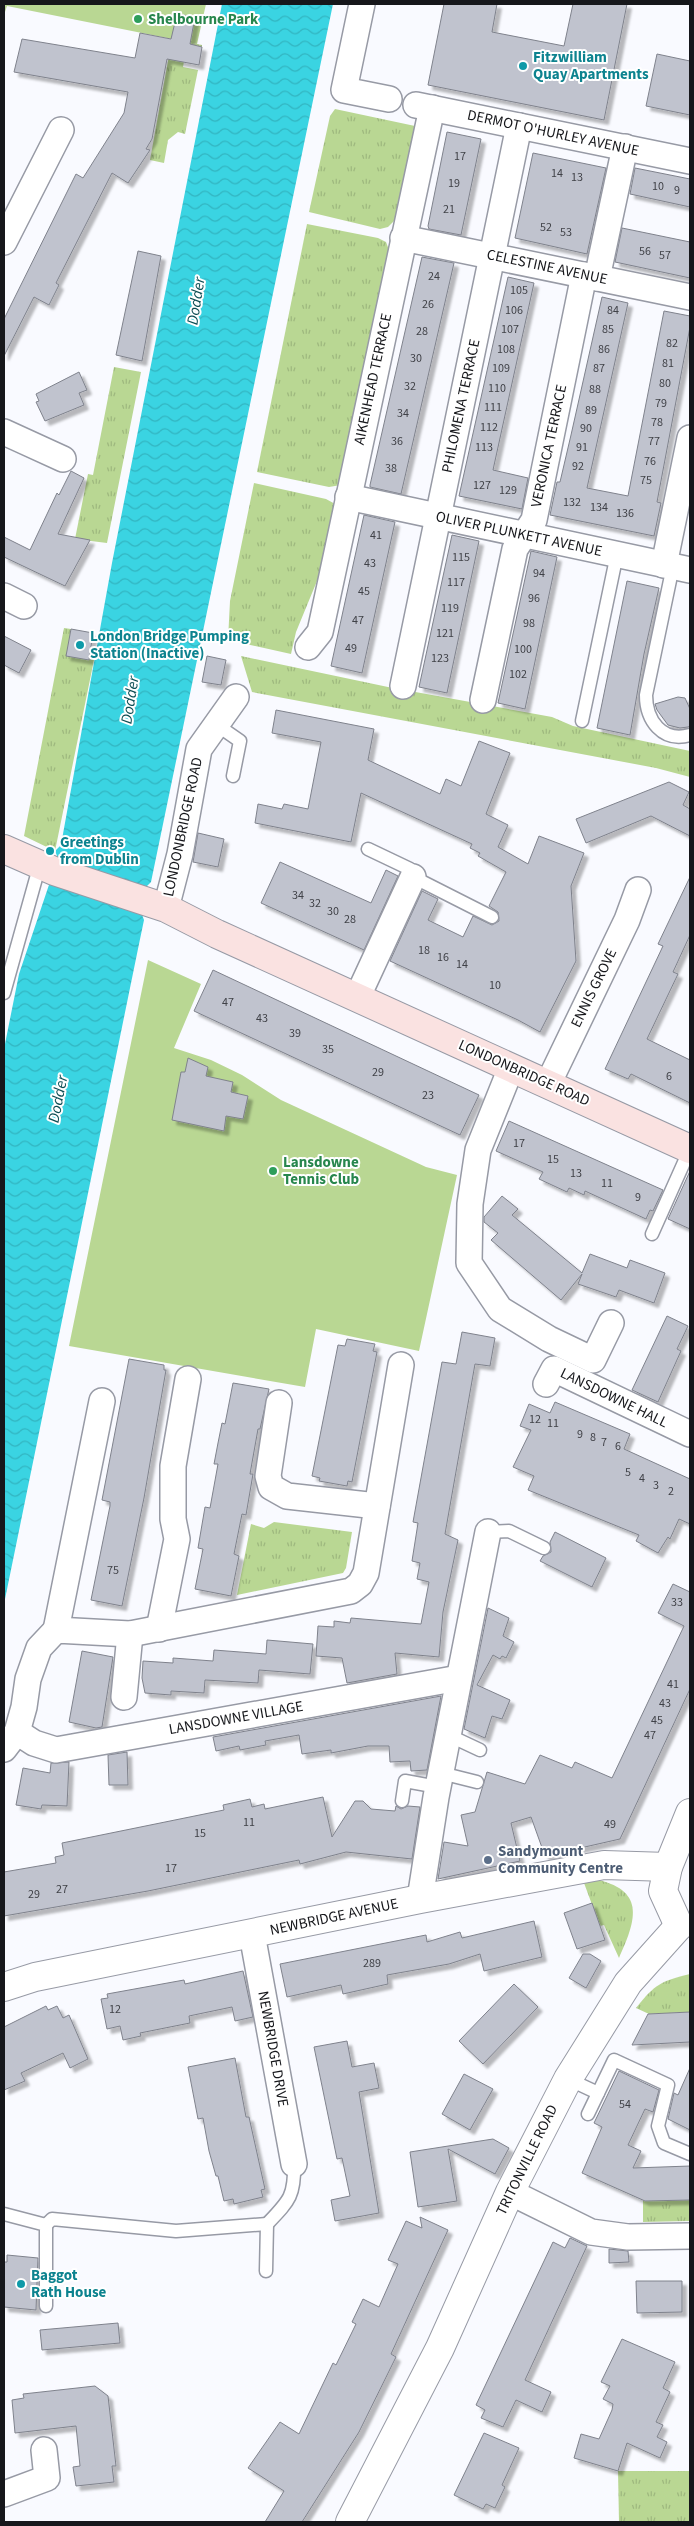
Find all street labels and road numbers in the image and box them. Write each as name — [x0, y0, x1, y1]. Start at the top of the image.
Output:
street label: DERMOT O'HURLEY AVENUE — [465, 105, 641, 161]
street label: CELESTINE AVENUE — [485, 244, 609, 290]
street label: AIKENHEAD TERRACE — [349, 311, 397, 447]
street label: PHILOMENA TERRACE — [437, 337, 485, 475]
street label: VERONICA TERRACE — [526, 383, 572, 509]
street label: OLIVER PLUNKETT AVENUE — [434, 506, 604, 562]
street label: LONDONBRIDGE ROAD — [158, 755, 208, 899]
street label: ENNIS GROVE — [566, 945, 622, 1031]
street label: LONDONBRIDGE ROAD — [455, 1035, 593, 1111]
street label: LANSDOWNE HALL — [557, 1363, 671, 1433]
street label: LANSDOWNE VILLAGE — [167, 1696, 305, 1740]
street label: NEWBRIDGE AVENUE — [268, 1893, 400, 1941]
street label: NEWBRIDGE DRIVE — [252, 1989, 294, 2109]
street label: TRITONVILLE ROAD — [491, 2101, 563, 2219]

